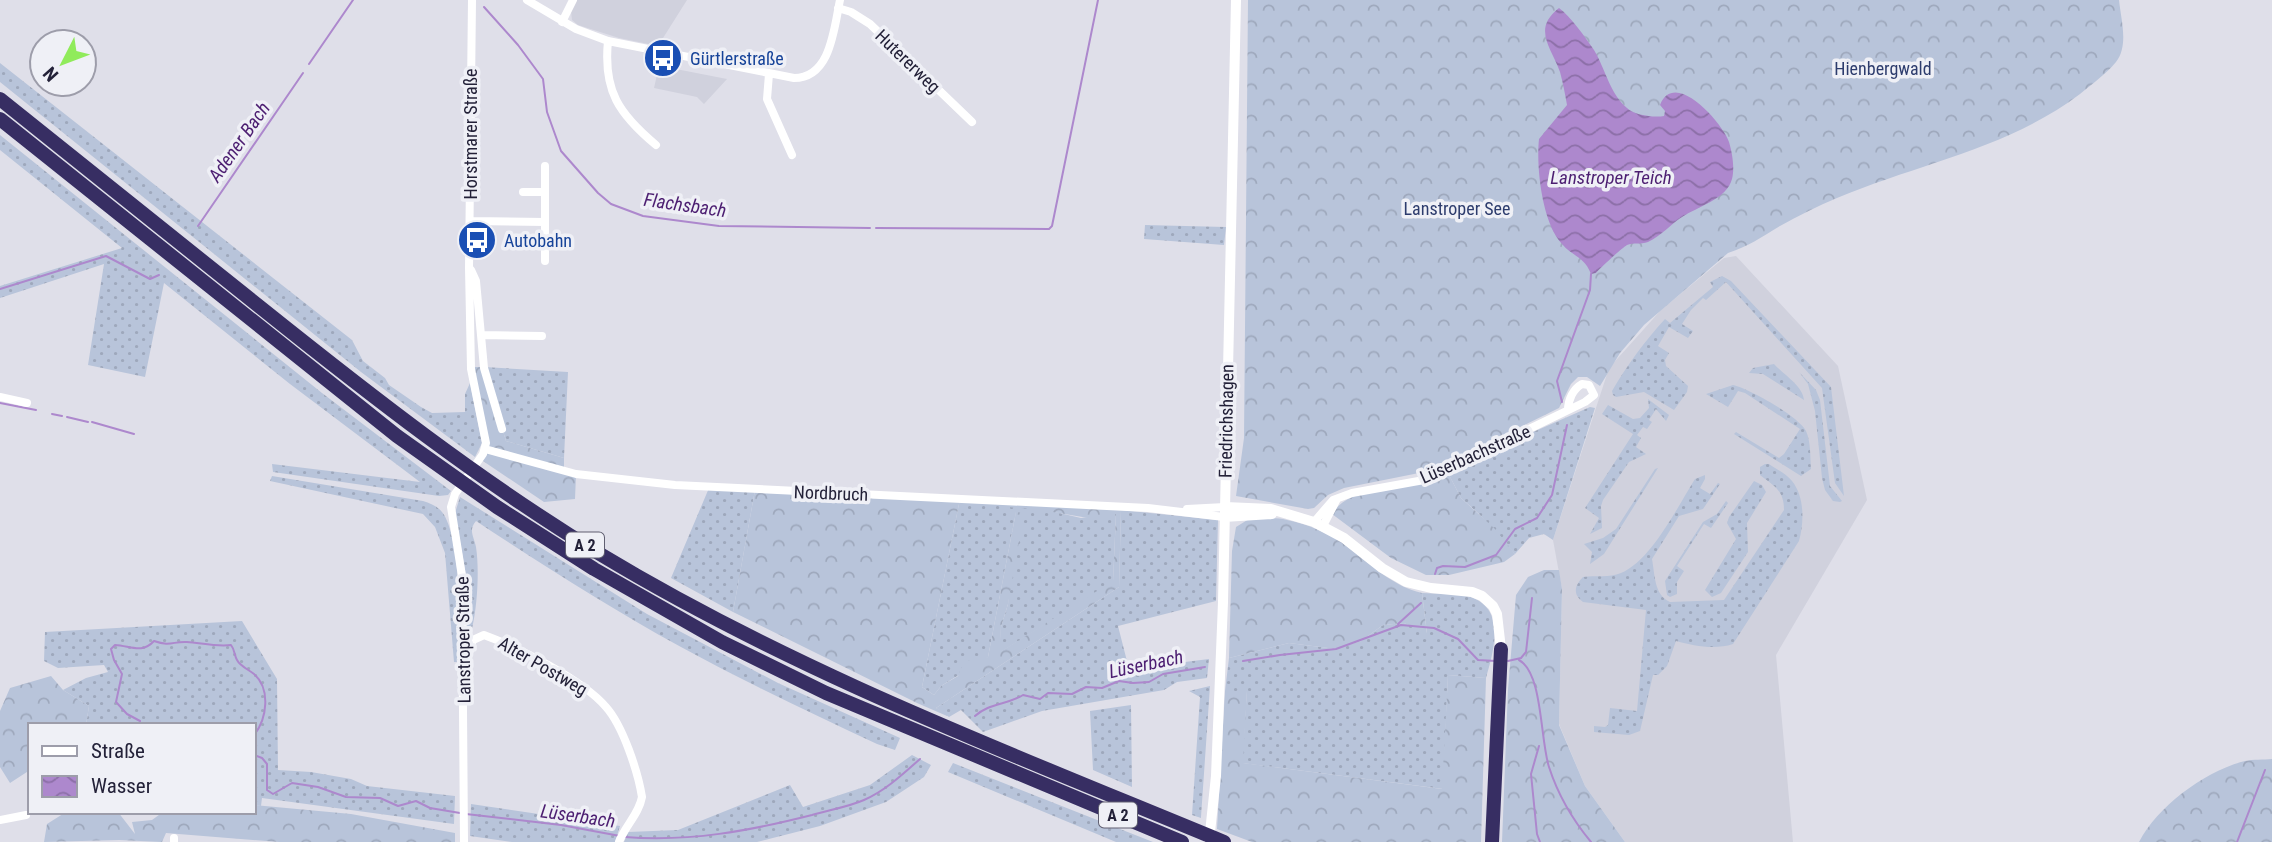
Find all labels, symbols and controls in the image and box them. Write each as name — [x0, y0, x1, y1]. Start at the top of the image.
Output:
street label: Hutererweg — [871, 25, 945, 97]
north arrow — [28, 28, 98, 98]
bus stop icon: Gürtlerstraße — [642, 37, 684, 79]
place label: Gürtlerstraße — [690, 48, 784, 69]
park label: Hienbergwald — [1834, 58, 1932, 79]
text: N — [38, 62, 63, 86]
street label: Horstmarer Straße — [460, 68, 481, 200]
water label: Adener Bach — [203, 98, 275, 187]
water label: Lanstroper Teich — [1550, 166, 1672, 189]
water label: Flachsbach — [642, 188, 728, 222]
park label: Lanstroper See — [1404, 198, 1510, 219]
bus stop icon: Autobahn — [456, 219, 498, 261]
place label: Autobahn — [504, 230, 572, 251]
street label: Friedrichshagen — [1215, 364, 1237, 478]
street label: Lüserbachstraße — [1417, 420, 1533, 488]
street label: Nordbruch — [793, 481, 869, 505]
road number: A 2 — [566, 532, 604, 558]
street label: Lanstroper Straße — [451, 576, 475, 704]
street label: Alter Postweg — [495, 632, 591, 700]
water label: Lüserbach — [1107, 645, 1185, 683]
legend — [28, 723, 256, 814]
text: Straße — [91, 739, 145, 763]
text: Wasser — [91, 774, 152, 798]
water label: Lüserbach — [539, 799, 617, 833]
road number: A 2 — [1099, 802, 1137, 828]

